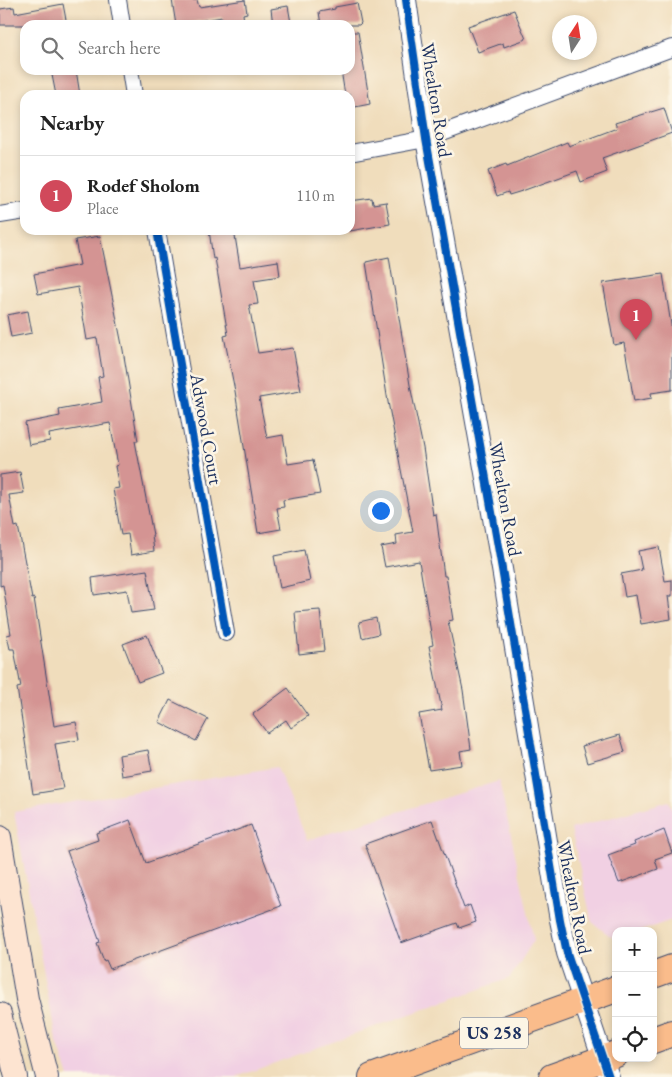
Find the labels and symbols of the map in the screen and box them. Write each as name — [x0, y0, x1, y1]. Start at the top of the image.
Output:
north arrow — [552, 15, 597, 60]
street label: Whealton Road — [415, 41, 458, 160]
pin: 1 — [620, 299, 652, 340]
street label: Adwood Court — [184, 370, 229, 487]
street label: Whealton Road — [483, 440, 528, 559]
your location — [368, 498, 394, 524]
street label: Whealton Road — [551, 838, 598, 957]
road number: US 258 — [460, 1018, 528, 1048]

